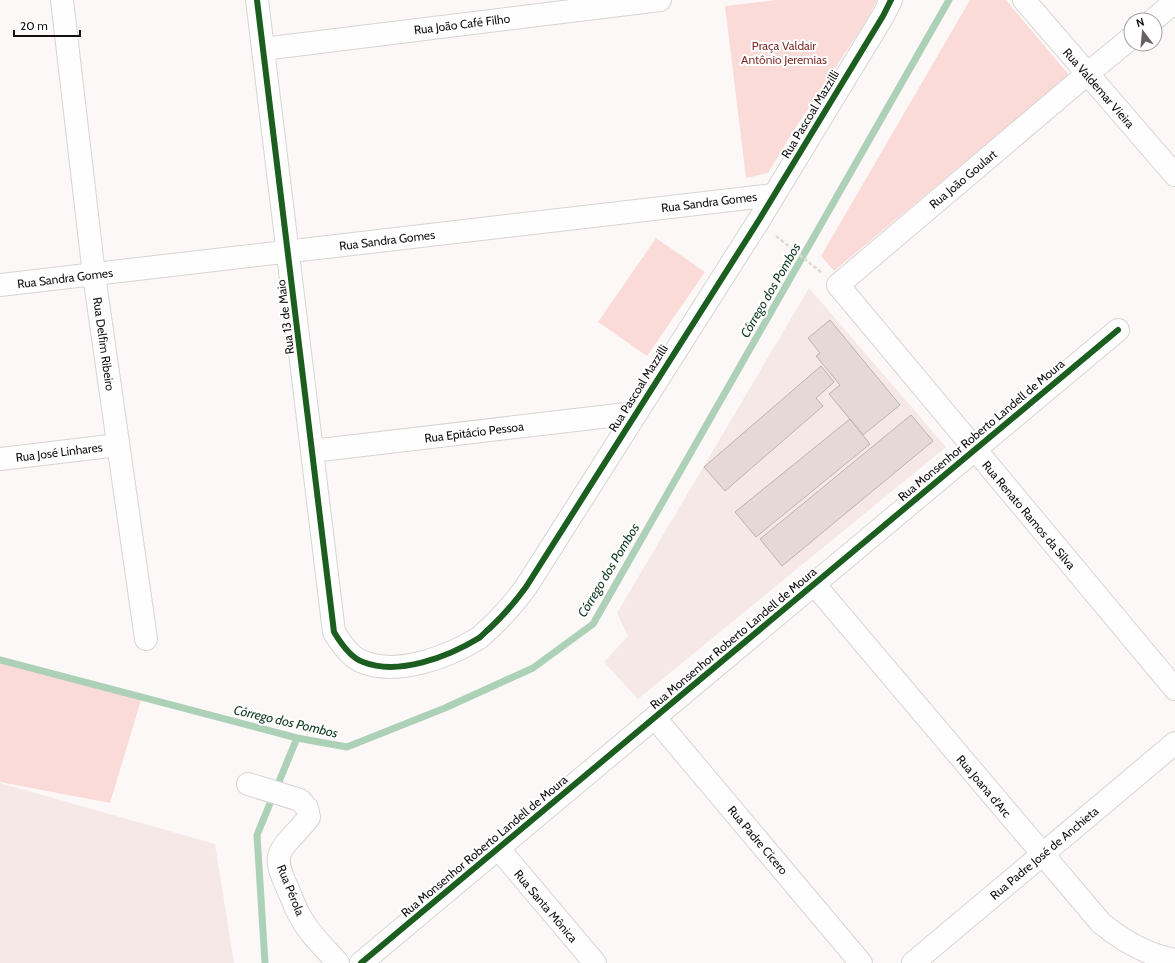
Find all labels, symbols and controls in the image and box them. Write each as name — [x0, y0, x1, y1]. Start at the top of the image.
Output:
street label: Rua João Café Filho — [413, 11, 511, 37]
scale bar — [14, 12, 80, 38]
north arrow — [1123, 12, 1163, 52]
text: N — [1135, 15, 1146, 30]
text: 20 m — [20, 18, 48, 33]
park label: Praça Valdair Antônio Jeremias — [741, 38, 827, 67]
street label: Rua Valdemar Vieira — [1060, 45, 1138, 131]
street label: Rua Pascoal Mazzilli — [778, 67, 842, 161]
street label: Rua João Goulart — [926, 146, 1000, 212]
street label: Rua Sandra Gomes — [660, 189, 758, 215]
street label: Rua Sandra Gomes — [338, 227, 436, 253]
water label: Córrego dos Pombos — [736, 240, 804, 340]
street label: Rua Sandra Gomes — [16, 265, 114, 291]
street label: Rua 13 de Maio — [273, 278, 297, 355]
street label: Rua Delfim Ribeiro — [90, 296, 118, 392]
street label: Rua Pascoal Mazzilli — [605, 342, 671, 434]
street label: Rua Monsenhor Roberto Landell de Moura — [895, 356, 1067, 504]
street label: Rua Epitácio Pessoa — [424, 418, 525, 446]
street label: Rua José Linhares — [15, 439, 103, 465]
street label: Rua Renato Ramos da Silva — [979, 458, 1079, 573]
water label: Córrego dos Pombos — [574, 520, 642, 620]
street label: Rua Monsenhor Roberto Landell de Moura — [647, 564, 819, 712]
water label: Córrego dos Pombos — [232, 701, 340, 741]
street label: Rua Joana d'Arc — [954, 752, 1015, 821]
street label: Rua Monsenhor Roberto Landell de Moura — [398, 772, 570, 920]
street label: Rua Padre Cícero — [725, 802, 791, 878]
street label: Rua Padre José de Anchieta — [987, 803, 1101, 903]
street label: Rua Pérola — [274, 862, 308, 918]
street label: Rua Santa Mônica — [511, 867, 581, 946]

